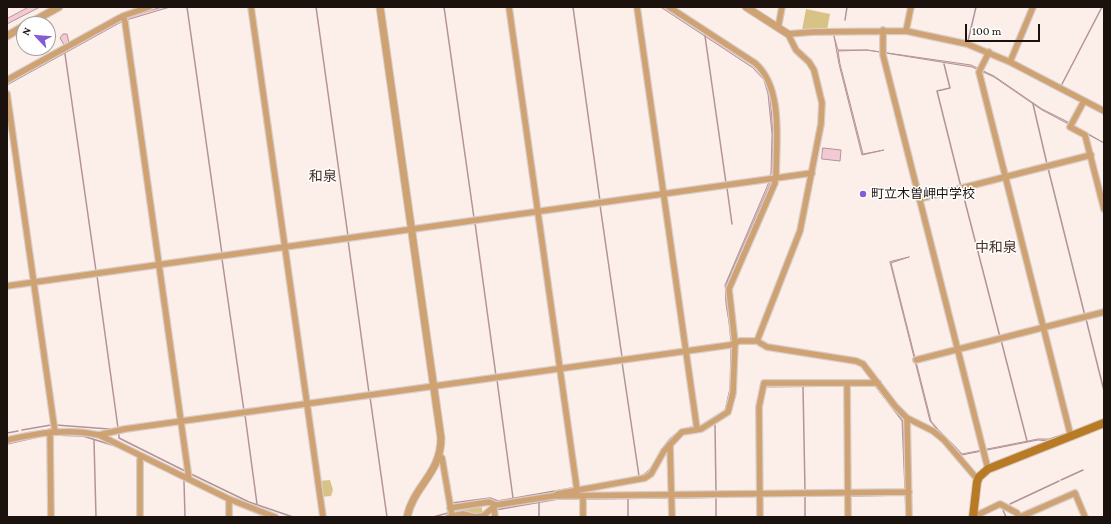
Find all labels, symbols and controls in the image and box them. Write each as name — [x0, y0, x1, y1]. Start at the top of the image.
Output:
north arrow — [16, 16, 56, 56]
scale bar — [967, 16, 1042, 42]
text: 100 m — [972, 24, 1001, 38]
text: N — [19, 25, 33, 37]
district label: 和泉 — [309, 169, 337, 185]
place label: 町立木曽岬中学校 — [871, 186, 975, 202]
marker: 町立木曽岬中学校 — [858, 189, 868, 199]
district label: 中和泉 — [975, 240, 1017, 256]

